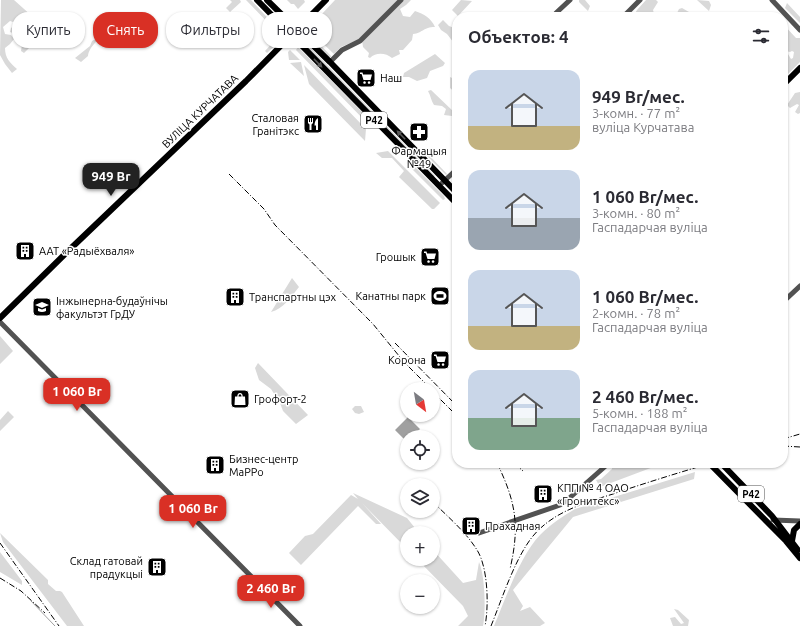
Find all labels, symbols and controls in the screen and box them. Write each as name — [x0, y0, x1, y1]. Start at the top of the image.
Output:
chip: Купить — [12, 12, 85, 48]
chip: Снять — [93, 12, 158, 48]
chip: Фильтры — [166, 12, 254, 48]
chip: Новое — [262, 12, 332, 48]
icon: filters — [750, 25, 772, 47]
text: Объектов: 4 — [468, 27, 568, 46]
one-way arrow — [314, 58, 323, 68]
supermarket icon: Наш — [355, 67, 377, 89]
street label: ВУЛІЦА КУРЧАТАВА — [160, 71, 241, 150]
place label: Наш — [380, 72, 402, 84]
icon: home — [500, 86, 548, 134]
text: 949 Br/мес. — [592, 87, 685, 106]
text: 3-комн. · 77 m² — [592, 106, 680, 120]
place label: Сталовая Гранітэкс — [251, 112, 299, 137]
road number: Р42 — [361, 112, 387, 128]
restaurant icon: Сталовая Гранітэкс — [302, 113, 324, 135]
text: вуліца Курчатава — [592, 120, 694, 134]
pharmacy icon: Фармацыя №49 — [408, 121, 430, 143]
one-way arrow — [396, 130, 406, 140]
place label: Фармацыя №49 — [391, 145, 447, 170]
pin: 949 Br — [78, 163, 144, 197]
text: 949 Br — [91, 169, 131, 183]
icon: home — [500, 186, 548, 234]
text: 1 060 Br/мес. — [592, 187, 698, 206]
text: 3-комн. · 80 m² — [592, 206, 680, 220]
text: Гаспадарчая вуліца — [592, 220, 708, 234]
building icon: ААТ «Радыёхваля» — [14, 240, 36, 262]
place label: ААТ «Радыёхваля» — [39, 245, 134, 257]
supermarket icon: Грошык — [419, 246, 441, 268]
place label: Грошык — [376, 251, 416, 263]
sports icon: Канатны парк — [429, 285, 451, 307]
building icon: Транспартны цэх — [224, 286, 246, 308]
icon: home — [500, 286, 548, 334]
text: 1 060 Br/мес. — [592, 287, 698, 306]
place label: Канатны парк — [356, 290, 426, 302]
place label: Транспартны цэх — [249, 291, 336, 303]
place label: Інжынерна-будаўнічы факультэт ГрДУ — [56, 295, 168, 320]
school or university icon: Інжынерна-будаўнічы факультэт ГрДУ — [31, 296, 53, 318]
text: 2-комн. · 78 m² — [592, 306, 680, 320]
text: Гаспадарчая вуліца — [592, 320, 708, 334]
supermarket icon: Корона — [429, 349, 451, 371]
place label: Корона — [388, 354, 426, 366]
pin: 1 060 Br — [36, 378, 118, 412]
north arrow — [400, 382, 440, 422]
map controls — [400, 382, 440, 614]
text: 1 060 Br — [52, 384, 102, 398]
icon: home — [500, 386, 548, 434]
text: 2 460 Br/мес. — [592, 387, 698, 406]
shop icon: Грофорт-2 — [229, 388, 251, 410]
place label: Грофорт-2 — [254, 393, 307, 405]
text: 5-комн. · 188 m² — [592, 406, 687, 420]
text: Гаспадарчая вуліца — [592, 420, 708, 434]
button: locate — [400, 430, 440, 470]
place label: Бизнес-центр МаРРо — [229, 453, 298, 478]
building icon: Бизнес-центр МаРРо — [204, 454, 226, 476]
button: layers — [400, 478, 440, 518]
place label: КПП № 4 ОАО «Гронитекс» — [557, 482, 629, 507]
building icon: КПП № 4 ОАО «Гронитекс» — [532, 483, 554, 505]
road number: Р42 — [738, 486, 764, 502]
pin: 1 060 Br — [152, 495, 234, 529]
text: 1 060 Br — [168, 501, 218, 515]
building icon: Прахадная — [460, 515, 482, 537]
place label: Прахадная — [485, 520, 540, 532]
button: + — [400, 526, 440, 566]
place label: Склад гатовай прадукцыі — [70, 555, 143, 580]
building icon: Склад гатовай прадукцыі — [146, 556, 168, 578]
button: − — [400, 574, 440, 614]
pin: 2 460 Br — [230, 575, 312, 609]
text: 2 460 Br — [246, 581, 296, 595]

